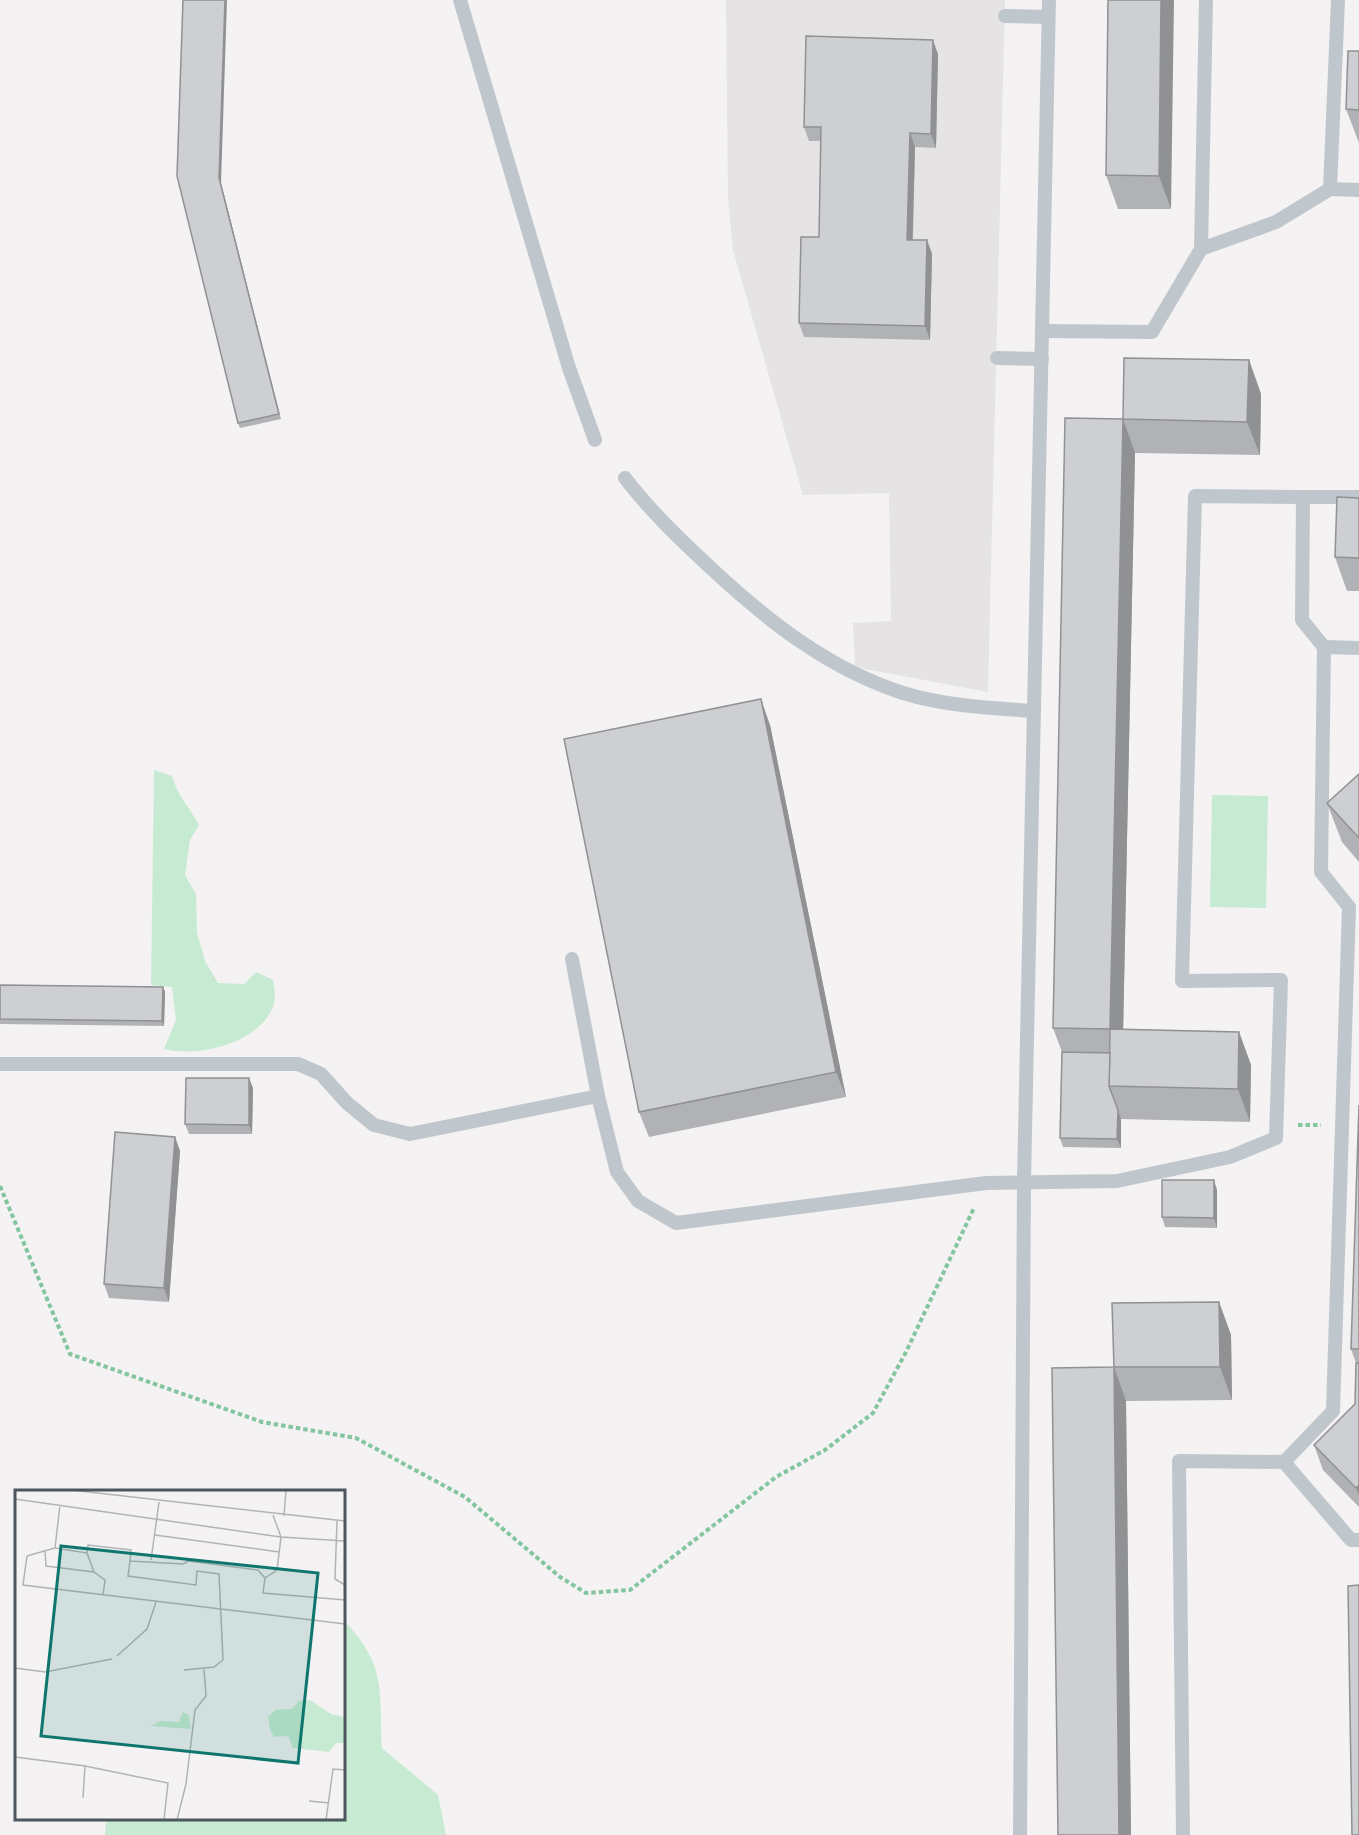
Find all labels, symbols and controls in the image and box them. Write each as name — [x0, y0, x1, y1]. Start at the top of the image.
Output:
inset map — [15, 1490, 345, 1820]

